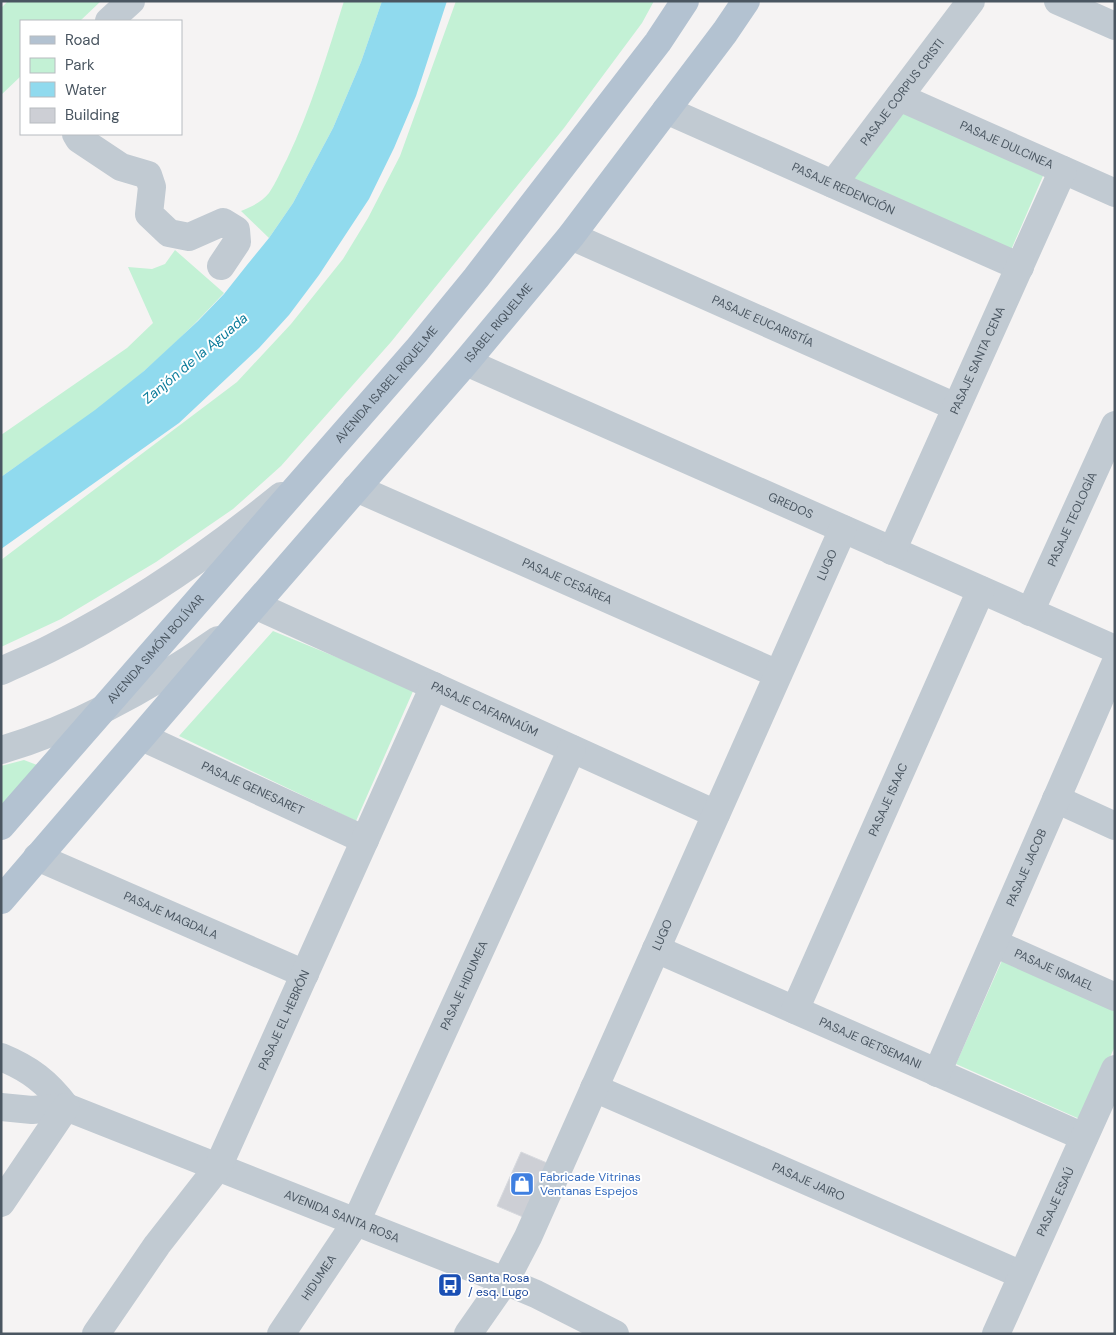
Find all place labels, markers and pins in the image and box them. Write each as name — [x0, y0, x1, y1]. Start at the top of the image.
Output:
place label: Fabricade Vitrinas Ventanas Espejos — [540, 1169, 641, 1199]
shop icon: Fabricade Vitrinas Ventanas Espejos — [509, 1171, 535, 1197]
place label: Santa Rosa / esq. Lugo — [468, 1270, 529, 1300]
bus stop icon: Santa Rosa / esq. Lugo — [437, 1272, 463, 1298]

